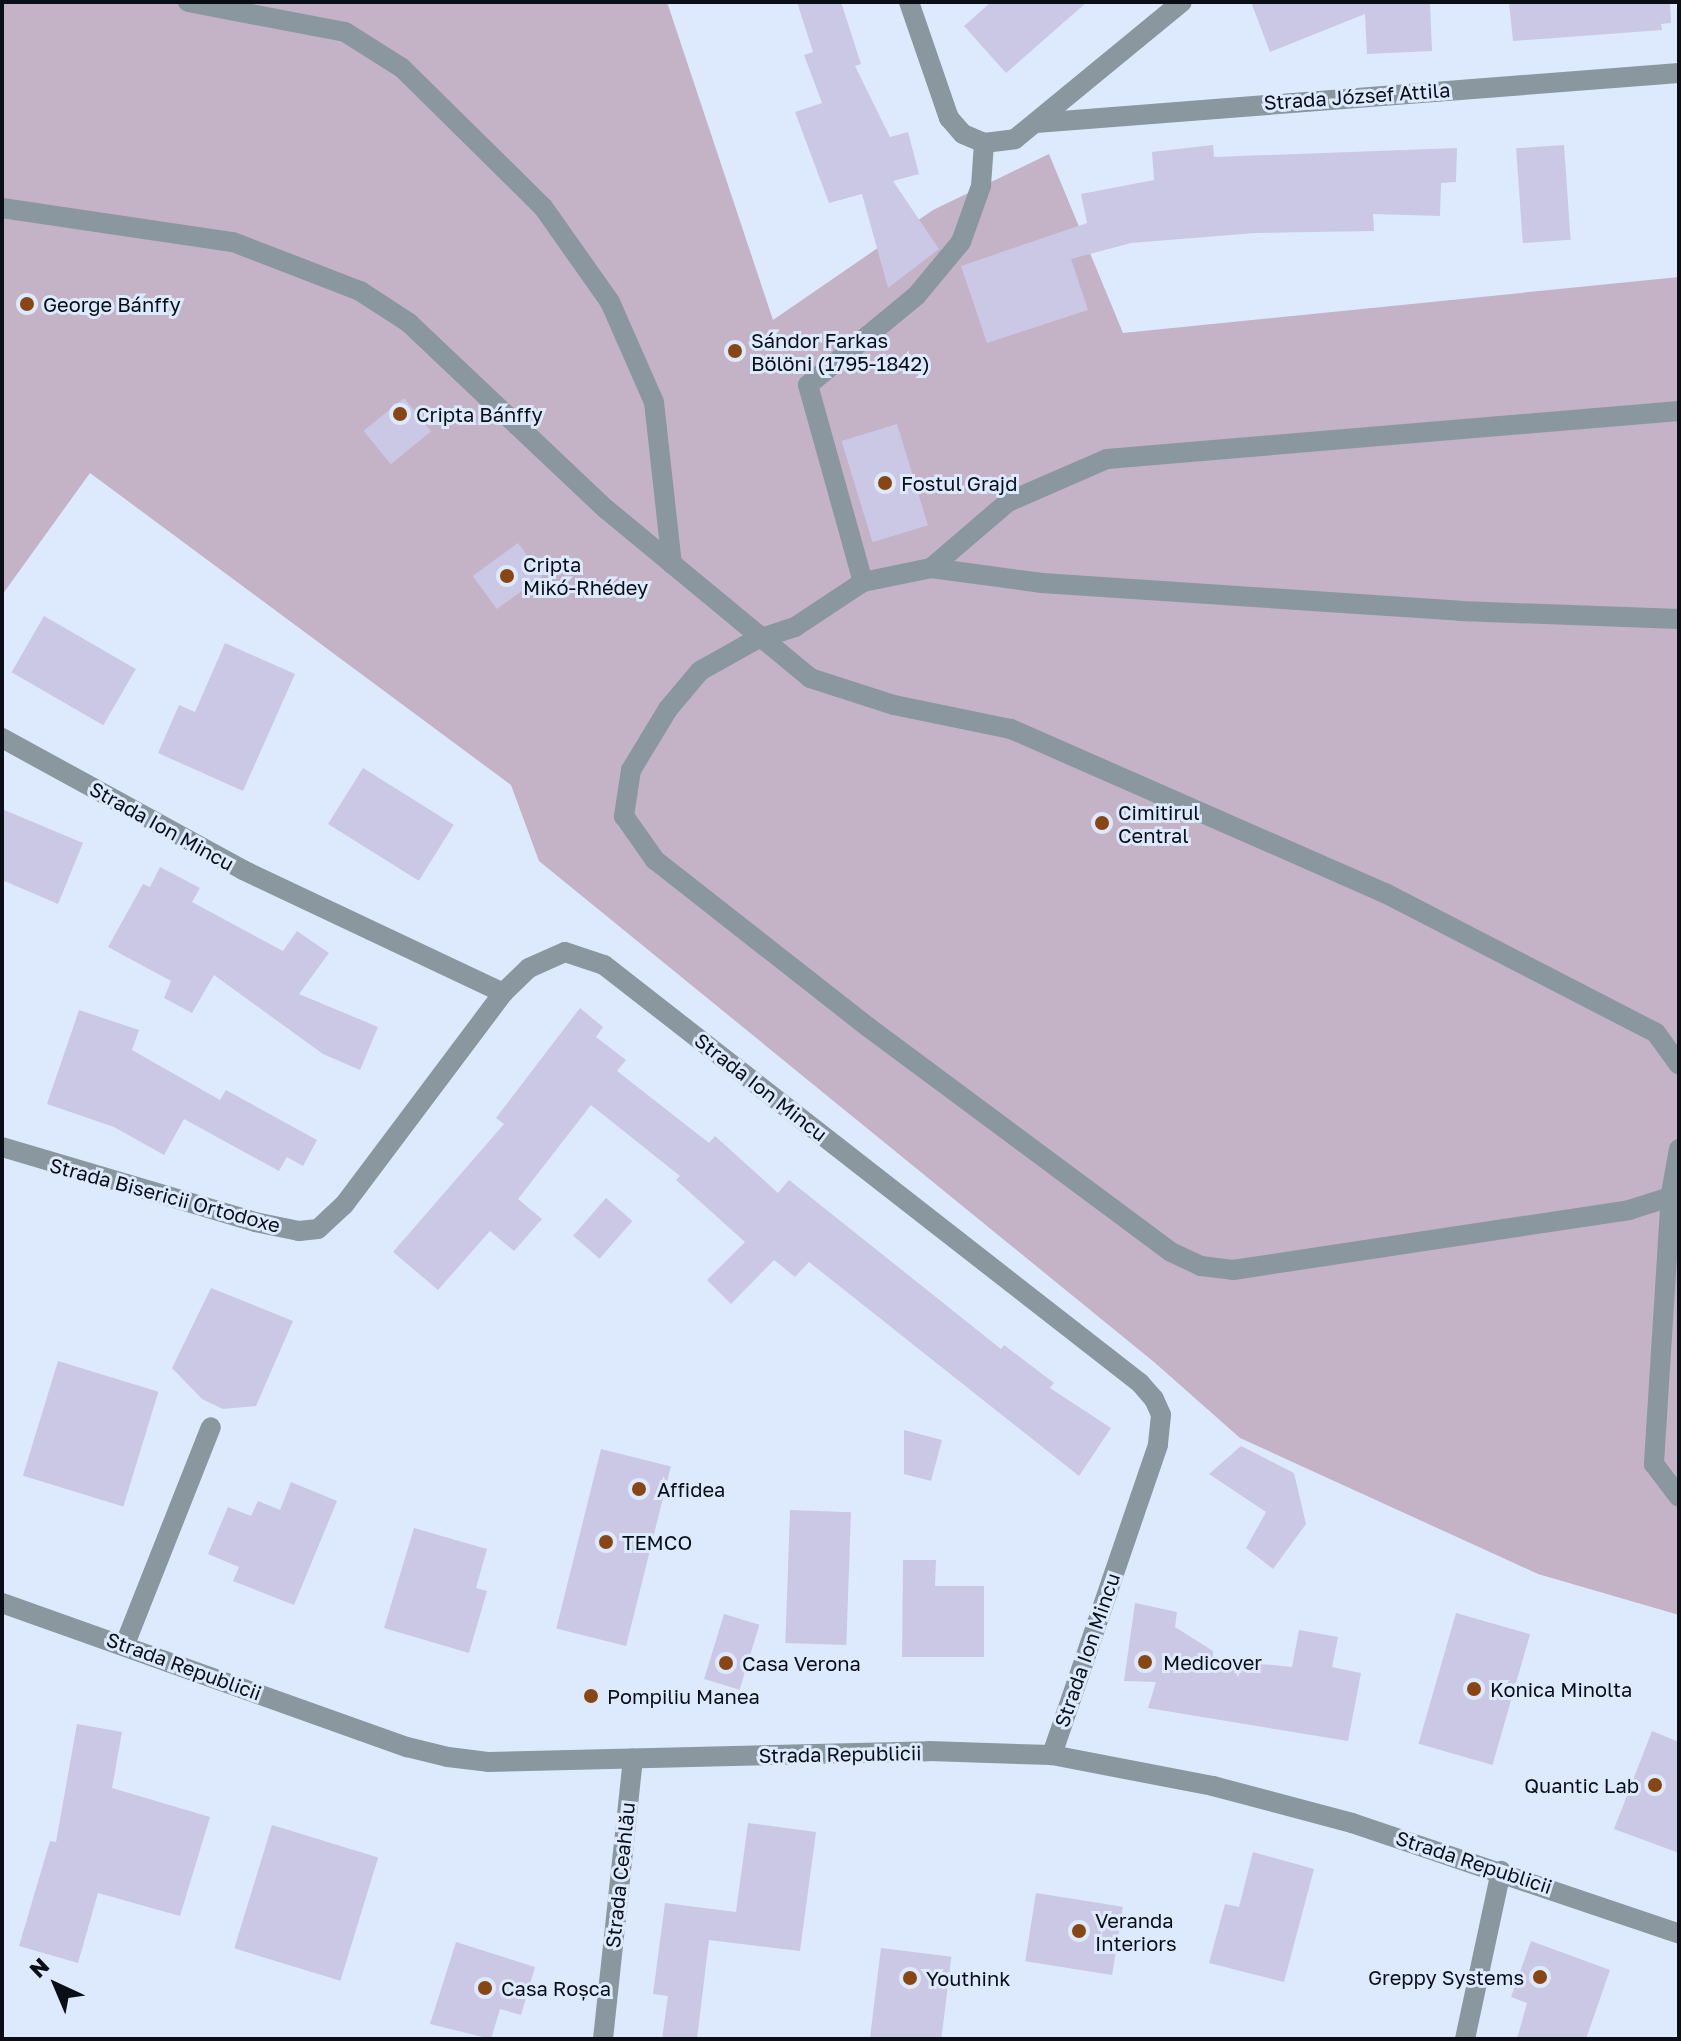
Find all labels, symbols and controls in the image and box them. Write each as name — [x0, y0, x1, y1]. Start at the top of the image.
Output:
street label: Strada József Attila — [1263, 78, 1451, 114]
place label: George Bánffy — [43, 292, 181, 316]
marker: George Bánffy — [18, 295, 36, 313]
place label: Sándor Farkas Bölöni (1795-1842) — [751, 328, 930, 375]
marker: Sándor Farkas Bölöni (1795-1842) — [726, 342, 744, 360]
place label: Cripta Bánffy — [416, 402, 543, 426]
marker: Cripta Bánffy — [391, 405, 409, 423]
place label: Fostul Grajd — [901, 471, 1017, 495]
marker: Fostul Grajd — [876, 474, 894, 492]
place label: Cripta Mikó-Rhédey — [523, 552, 648, 599]
marker: Cripta Mikó-Rhédey — [498, 567, 516, 585]
street label: Strada Ion Mincu — [86, 776, 238, 876]
place label: Cimitirul Central — [1118, 800, 1200, 847]
marker: Cimitirul Central — [1093, 814, 1111, 832]
street label: Strada Ion Mincu — [690, 1028, 832, 1146]
street label: Strada Bisericii Ortodoxe — [47, 1153, 283, 1237]
place label: Affidea — [657, 1477, 725, 1501]
marker: Affidea — [628, 1478, 650, 1500]
place label: TEMCO — [622, 1530, 692, 1554]
marker: TEMCO — [597, 1533, 615, 1551]
street label: Strada Ion Mincu — [1049, 1570, 1125, 1730]
street label: Strada Republicii — [103, 1627, 265, 1705]
place label: Medicover — [1163, 1650, 1262, 1674]
place label: Casa Verona — [742, 1651, 861, 1675]
marker: Medicover — [1134, 1651, 1156, 1673]
marker: Casa Verona — [717, 1654, 735, 1672]
place label: Konica Minolta — [1490, 1677, 1632, 1701]
marker: Konica Minolta — [1465, 1680, 1483, 1698]
place label: Pompiliu Manea — [607, 1684, 760, 1708]
marker: Pompiliu Manea — [582, 1687, 600, 1705]
street label: Strada Republicii — [758, 1741, 922, 1767]
place label: Quantic Lab — [1524, 1773, 1639, 1797]
marker: Quantic Lab — [1646, 1776, 1664, 1794]
street label: Strada Ceahlău — [600, 1801, 640, 1949]
street label: Strada Republicii — [1393, 1825, 1555, 1899]
place label: Veranda Interiors — [1095, 1908, 1177, 1955]
marker: Veranda Interiors — [1070, 1922, 1088, 1940]
north arrow — [16, 1945, 96, 2025]
text: N — [24, 1952, 54, 1983]
place label: Greppy Systems — [1368, 1965, 1524, 1989]
place label: Youthink — [926, 1966, 1011, 1990]
marker: Greppy Systems — [1531, 1968, 1549, 1986]
marker: Youthink — [901, 1969, 919, 1987]
place label: Casa Roșca — [501, 1976, 611, 2000]
marker: Casa Roșca — [476, 1979, 494, 1997]

